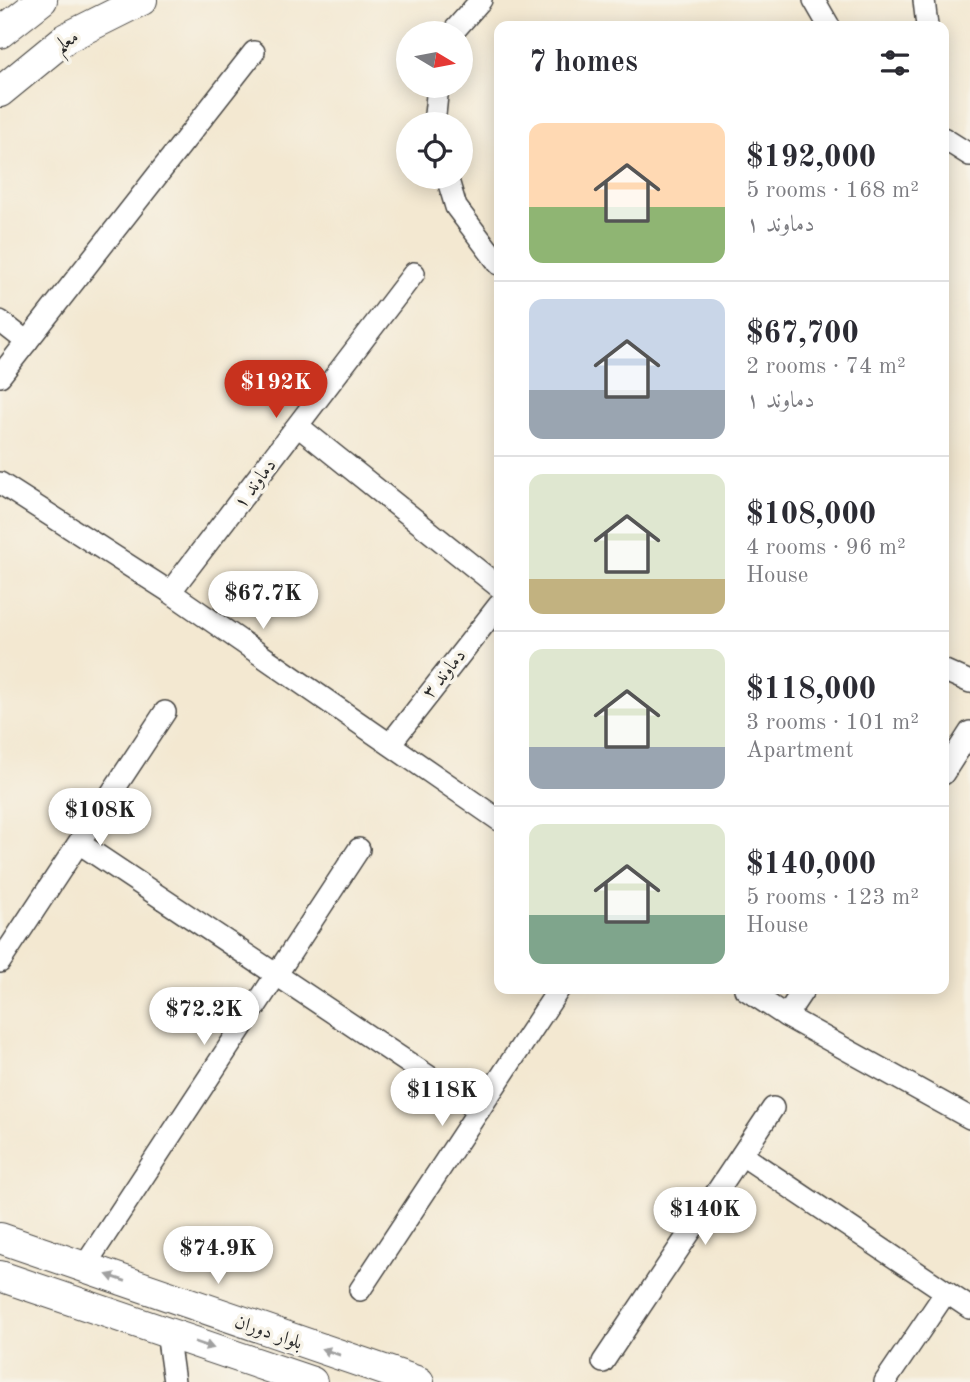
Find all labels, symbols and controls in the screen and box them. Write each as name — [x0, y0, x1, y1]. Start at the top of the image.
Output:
north arrow — [396, 21, 472, 98]
map controls — [396, 21, 473, 189]
street label: معلم — [52, 27, 87, 63]
icon: filters — [876, 44, 914, 82]
text: 7 homes — [529, 48, 638, 78]
button: locate — [396, 112, 473, 189]
text: $192,000 — [746, 143, 876, 173]
icon: home — [585, 151, 669, 235]
text: 5 rooms · 168 m² — [746, 179, 919, 202]
text: دماوند ۱ — [746, 213, 815, 236]
text: $67,700 — [746, 319, 859, 349]
icon: home — [585, 327, 669, 411]
text: 2 rooms · 74 m² — [746, 355, 906, 378]
pin: $192K — [227, 360, 325, 420]
text: $192K — [240, 371, 312, 394]
text: دماوند ۱ — [746, 389, 815, 412]
street label: دماوند ۱ — [231, 456, 281, 513]
text: $108,000 — [746, 500, 876, 530]
icon: home — [585, 502, 669, 586]
text: 4 rooms · 96 m² — [746, 536, 906, 559]
text: House — [746, 564, 808, 587]
pin: $67.7K — [206, 572, 320, 631]
text: $67.7K — [224, 582, 302, 605]
street label: دماوند ۳ — [420, 647, 470, 703]
text: $118,000 — [746, 675, 876, 705]
icon: home — [585, 677, 669, 761]
text: 3 rooms · 101 m² — [746, 711, 919, 734]
text: Apartment — [746, 739, 854, 762]
pin: $108K — [51, 788, 149, 848]
text: $108K — [64, 799, 136, 822]
text: $140,000 — [746, 850, 876, 880]
icon: home — [585, 852, 669, 936]
text: 5 rooms · 123 m² — [746, 886, 919, 909]
text: House — [746, 914, 808, 937]
pin: $72.2K — [147, 988, 261, 1047]
text: $72.2K — [165, 998, 243, 1021]
pin: $118K — [393, 1068, 491, 1128]
text: $118K — [406, 1079, 478, 1102]
pin: $140K — [656, 1188, 754, 1247]
text: $140K — [669, 1198, 741, 1221]
pin: $74.9K — [161, 1226, 275, 1286]
text: $74.9K — [179, 1237, 257, 1260]
one-way arrow — [106, 1272, 127, 1283]
street label: بلوار دوران — [232, 1313, 304, 1354]
one-way arrow — [194, 1340, 215, 1351]
one-way arrow — [321, 1346, 342, 1357]

